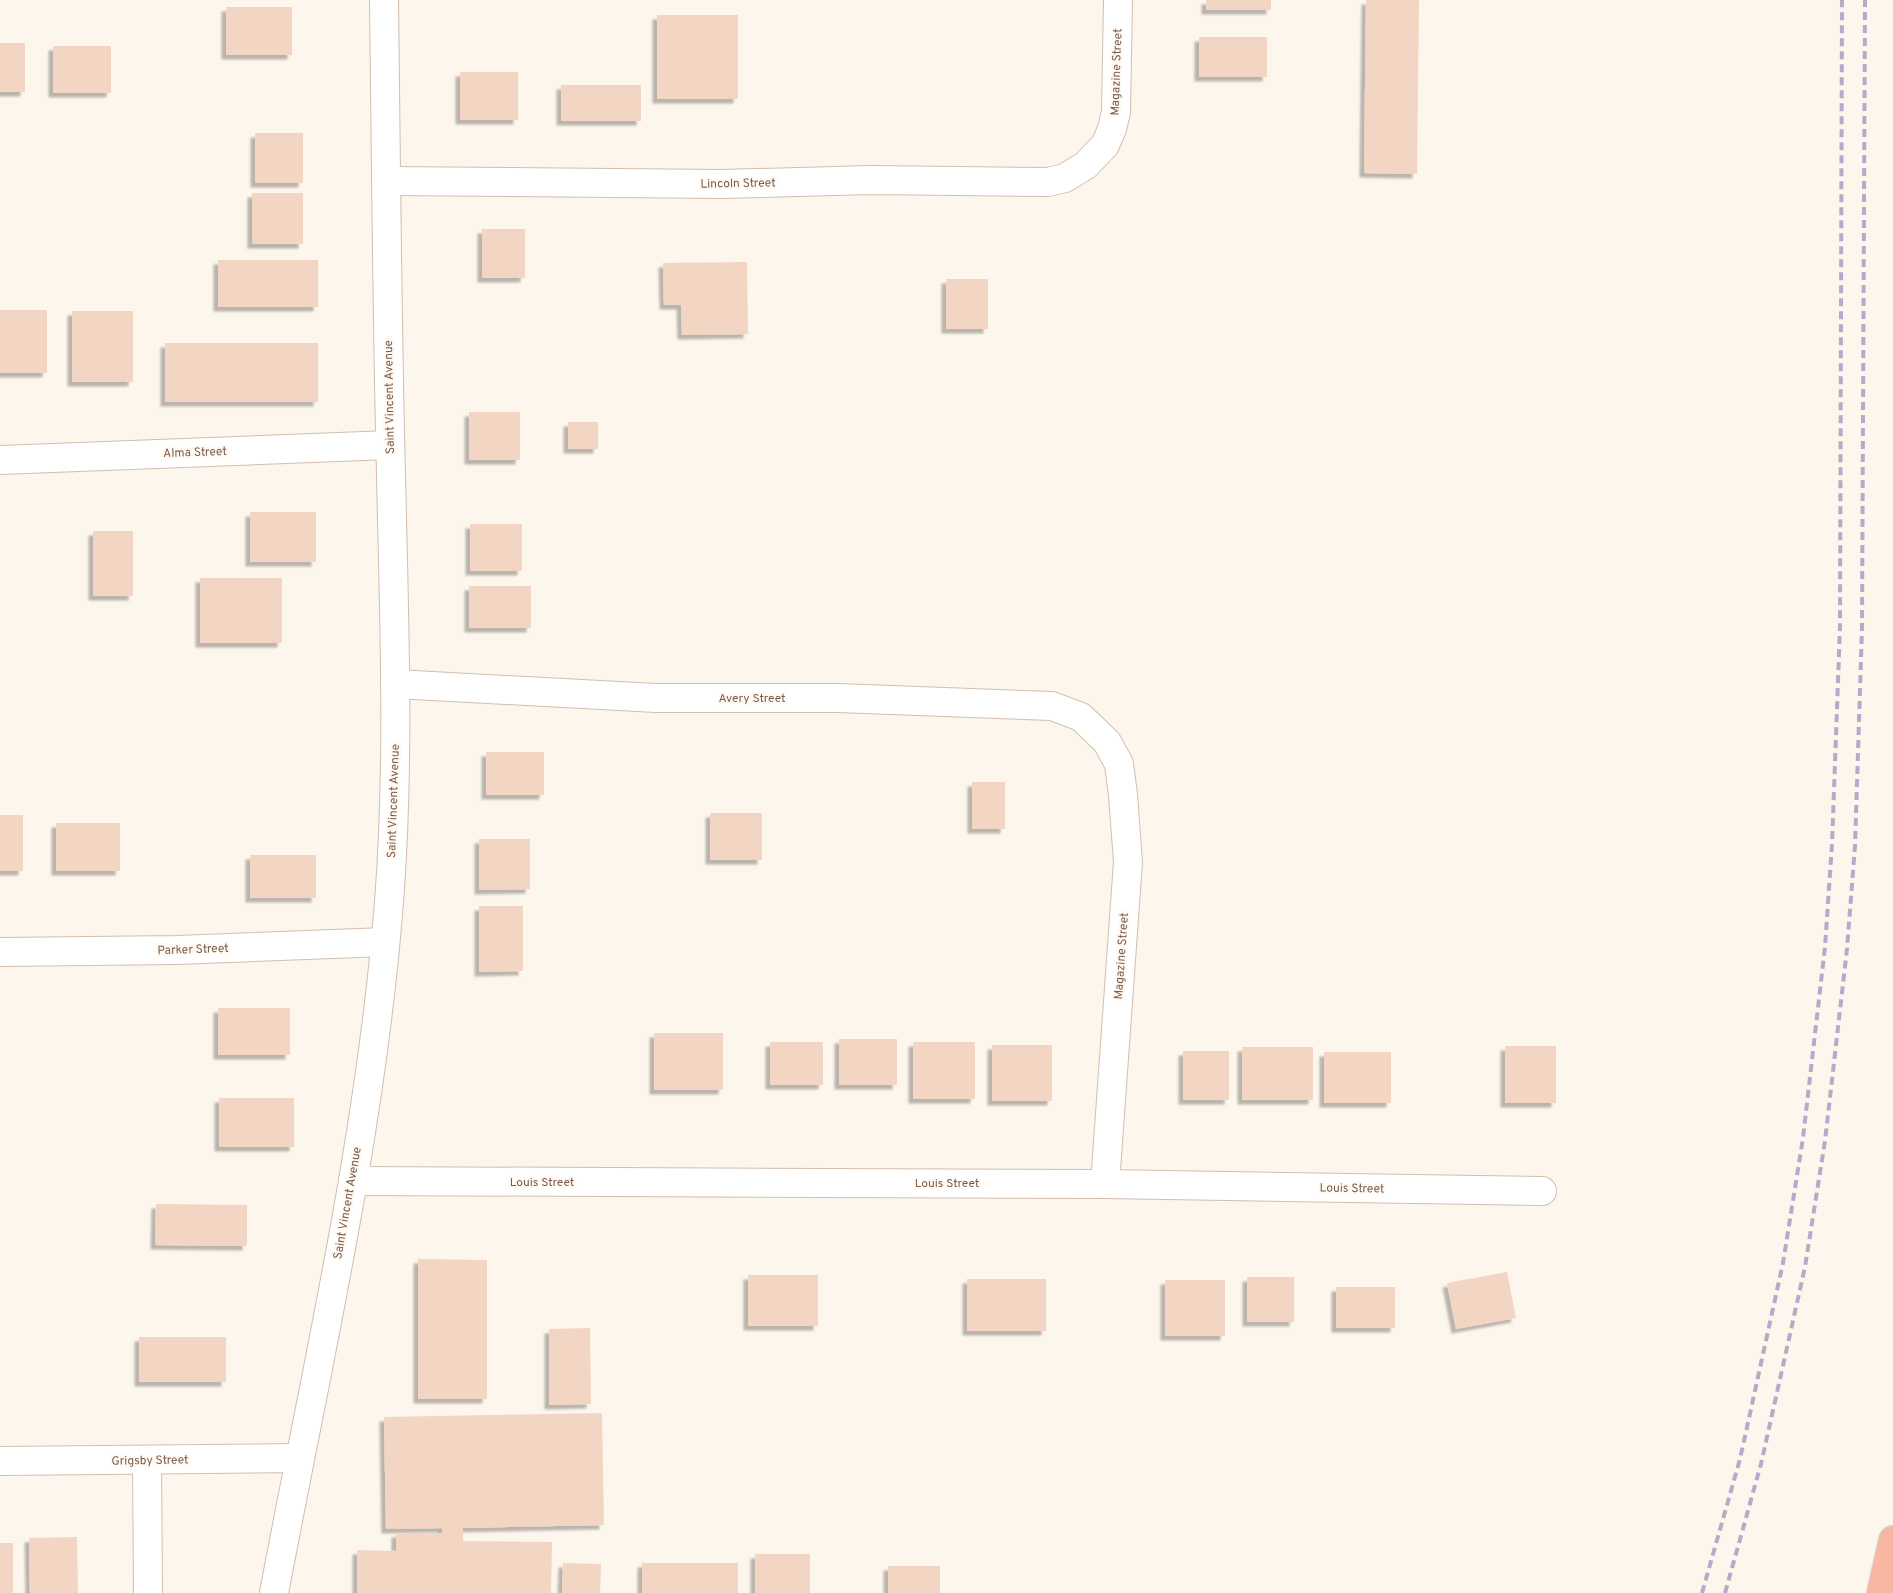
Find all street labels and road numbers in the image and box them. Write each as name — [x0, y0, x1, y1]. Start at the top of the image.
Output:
street label: Magazine Street — [1107, 28, 1127, 116]
street label: Lincoln Street — [700, 175, 776, 193]
street label: Saint Vincent Avenue — [381, 340, 399, 454]
street label: Alma Street — [163, 444, 227, 462]
street label: Avery Street — [718, 691, 786, 707]
street label: Saint Vincent Avenue — [384, 744, 404, 858]
street label: Magazine Street — [1111, 912, 1133, 1000]
street label: Parker Street — [157, 941, 229, 959]
street label: Saint Vincent Avenue — [330, 1146, 366, 1261]
street label: Louis Street — [510, 1175, 574, 1191]
street label: Louis Street — [915, 1176, 979, 1192]
street label: Louis Street — [1319, 1180, 1384, 1198]
street label: Grigsby Street — [111, 1452, 189, 1470]

